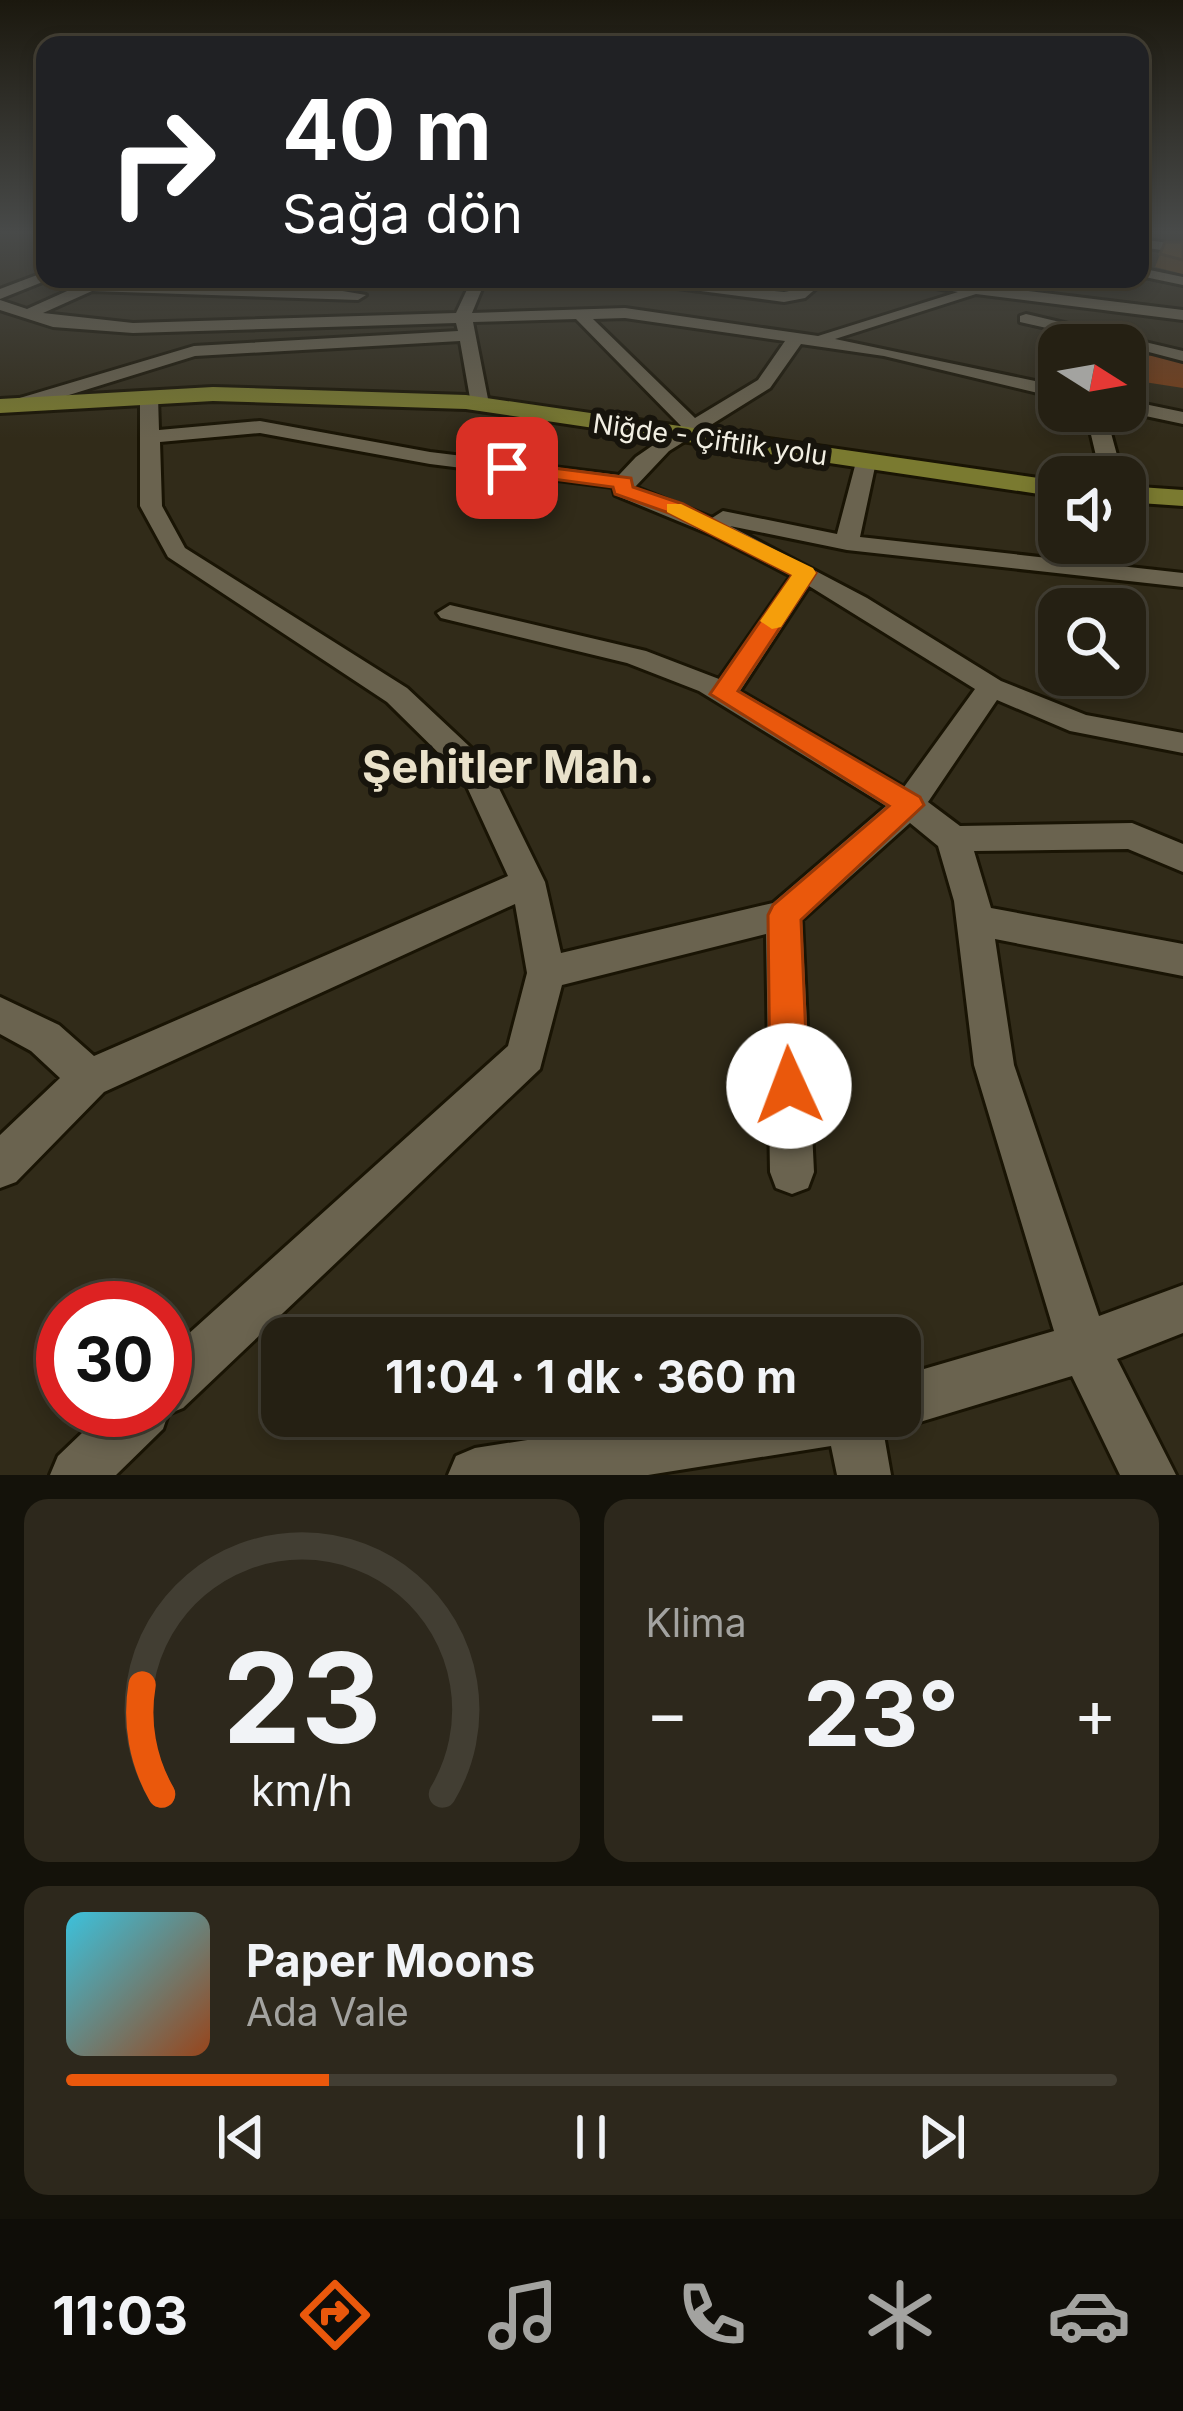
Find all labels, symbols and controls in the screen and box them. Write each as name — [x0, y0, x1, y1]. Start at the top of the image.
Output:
text: 40 m — [282, 79, 492, 180]
icon: right — [84, 84, 240, 240]
text: Sağa dön — [282, 181, 523, 246]
north arrow — [1038, 324, 1146, 432]
map controls — [1038, 324, 1146, 696]
street label: Niğde - Çiftlik yolu — [591, 407, 829, 472]
pin — [456, 417, 558, 519]
icon: arrive — [474, 435, 540, 501]
button: sound — [1038, 456, 1146, 564]
button: search — [1038, 588, 1146, 696]
district label: Şehitler Mah. — [362, 739, 654, 794]
position arrow — [726, 1023, 852, 1149]
speed limit sign: 30 — [36, 1281, 192, 1437]
text: 11:04 · 1 dk · 360 m — [385, 1349, 797, 1404]
text: Klima — [646, 1599, 747, 1646]
text: 23 — [222, 1622, 381, 1773]
text: 23° — [803, 1659, 959, 1768]
text: − — [646, 1673, 689, 1753]
text: + — [1073, 1673, 1117, 1753]
text: km/h — [251, 1763, 353, 1815]
text: Paper Moons — [246, 1933, 535, 1988]
text: Ada Vale — [246, 1988, 409, 2035]
icon: previous — [208, 2104, 274, 2170]
icon: pause — [558, 2104, 624, 2170]
icon: next — [909, 2104, 975, 2170]
icon: directions — [293, 2273, 377, 2357]
icon: music — [481, 2273, 565, 2357]
icon: phone — [670, 2273, 754, 2357]
icon: climate — [858, 2273, 942, 2357]
icon: car — [1047, 2273, 1131, 2357]
text: 11:03 — [52, 2283, 188, 2348]

